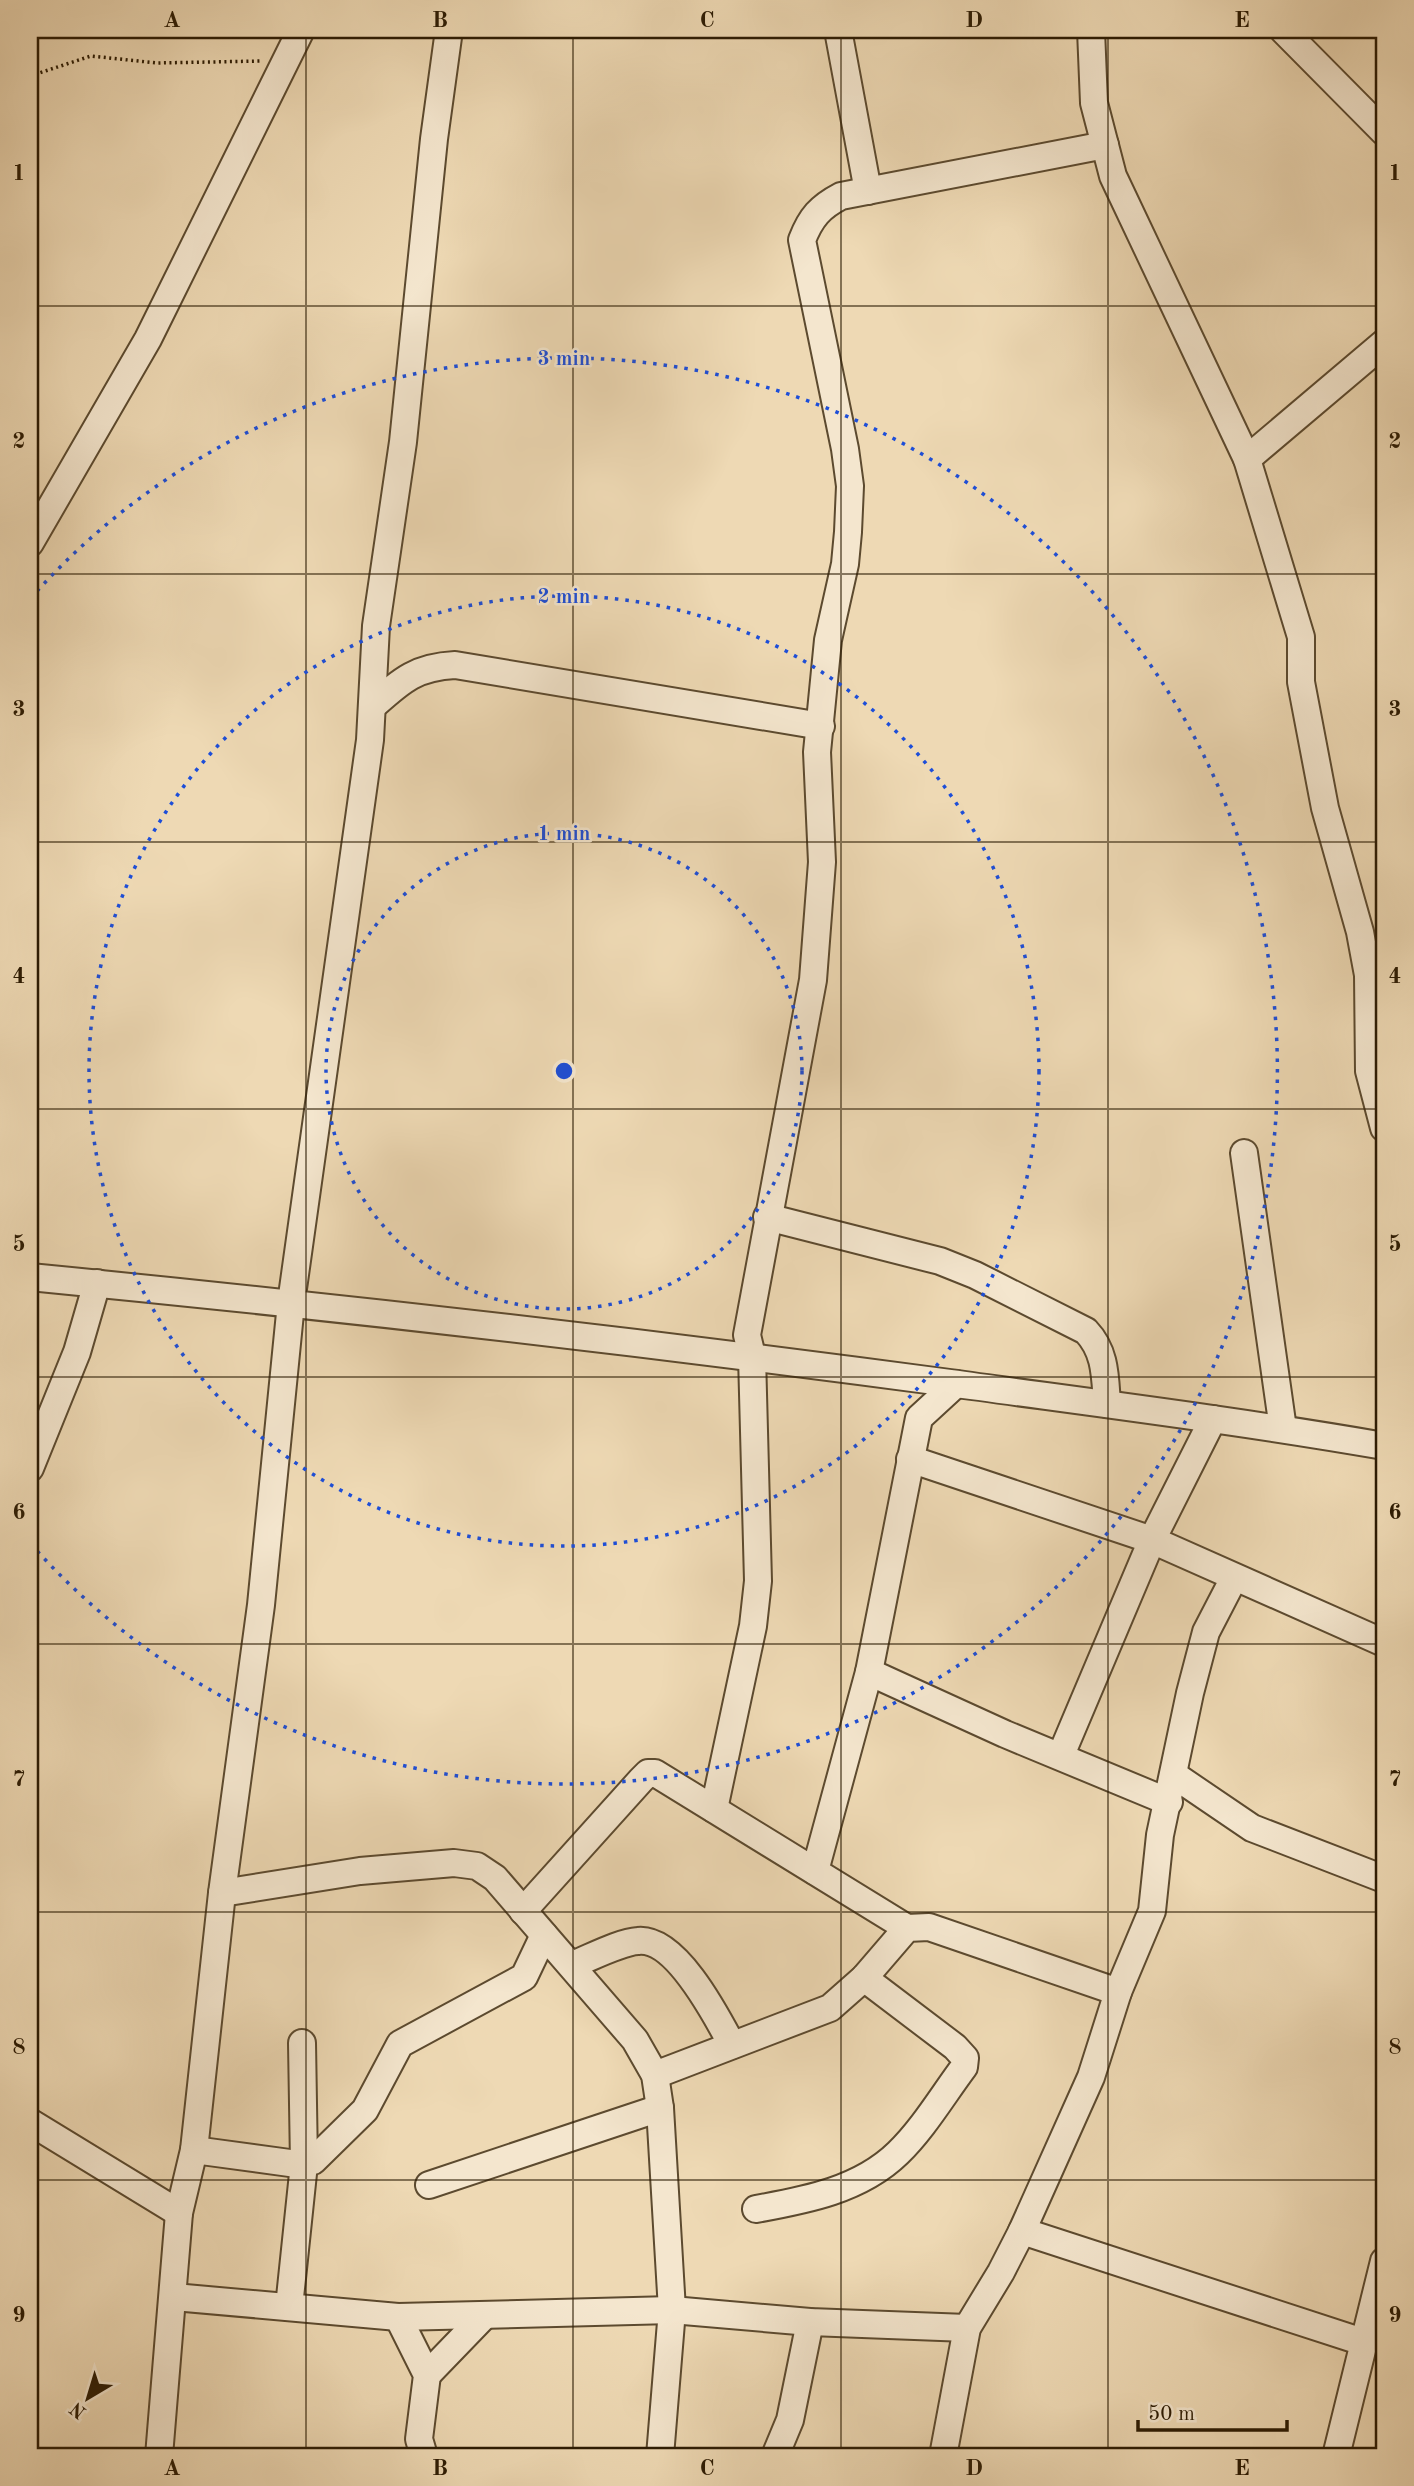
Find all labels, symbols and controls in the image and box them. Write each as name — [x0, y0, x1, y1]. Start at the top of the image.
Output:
text: A — [163, 9, 181, 32]
text: B — [432, 9, 448, 32]
text: C — [699, 9, 715, 32]
text: D — [965, 9, 983, 32]
text: E — [1234, 9, 1250, 32]
text: 1 — [12, 162, 26, 185]
text: 1 — [1388, 162, 1402, 185]
text: 3 min — [538, 349, 590, 370]
text: 2 — [12, 430, 26, 453]
text: 2 — [1388, 430, 1402, 453]
text: 2 min — [538, 587, 590, 608]
text: 3 — [12, 698, 26, 721]
text: 3 — [1388, 698, 1402, 721]
text: 1 min — [538, 824, 590, 845]
text: 4 — [12, 965, 26, 988]
text: 4 — [1388, 965, 1402, 988]
centre of rings — [552, 1059, 576, 1083]
text: 5 — [12, 1233, 26, 1256]
text: 5 — [1388, 1233, 1402, 1256]
text: 6 — [12, 1501, 26, 1524]
text: 6 — [1388, 1501, 1402, 1524]
text: 7 — [12, 1768, 26, 1791]
text: 7 — [1388, 1768, 1402, 1791]
text: 8 — [12, 2036, 26, 2059]
text: 8 — [1388, 2036, 1402, 2059]
text: 9 — [12, 2304, 26, 2327]
text: 9 — [1388, 2304, 1402, 2327]
north arrow — [52, 2364, 122, 2434]
scale bar — [1138, 2388, 1286, 2432]
text: N — [67, 2397, 91, 2421]
text: 50 m — [1148, 2404, 1195, 2425]
text: A — [163, 2457, 181, 2480]
text: B — [432, 2457, 448, 2480]
text: C — [699, 2457, 715, 2480]
text: D — [965, 2457, 983, 2480]
text: E — [1234, 2457, 1250, 2480]

